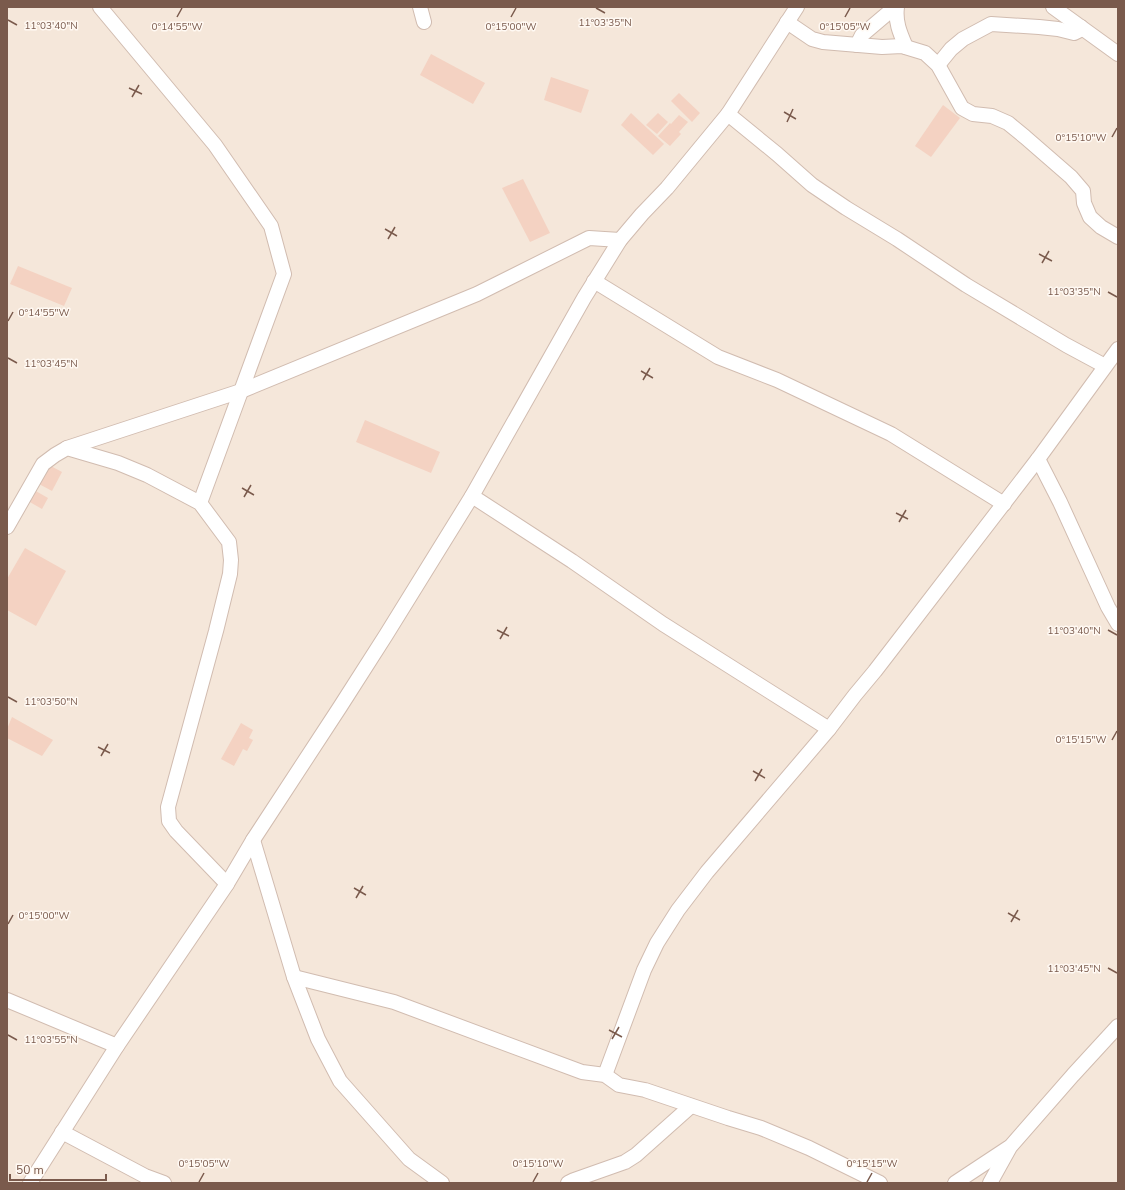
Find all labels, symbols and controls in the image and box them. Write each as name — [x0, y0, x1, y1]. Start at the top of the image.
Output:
text: 11°03'35"N — [578, 16, 632, 30]
text: 11°03'40"N — [24, 19, 78, 33]
text: 0°14'55"W — [152, 20, 202, 34]
text: 0°15'00"W — [486, 20, 536, 34]
text: 0°15'05"W — [820, 20, 870, 34]
text: 0°15'10"W — [1056, 131, 1106, 145]
text: 11°03'35"N — [1047, 285, 1101, 299]
text: 0°14'55"W — [19, 306, 69, 320]
text: 11°03'45"N — [24, 357, 78, 371]
text: 11°03'40"N — [1047, 624, 1101, 638]
text: 11°03'50"N — [24, 695, 78, 709]
text: 0°15'15"W — [1056, 733, 1106, 747]
text: 0°15'00"W — [19, 909, 69, 923]
text: 11°03'45"N — [1047, 962, 1101, 976]
text: 11°03'55"N — [24, 1033, 78, 1047]
scale bar — [10, 1156, 106, 1182]
text: 0°15'05"W — [179, 1157, 229, 1171]
text: 0°15'10"W — [513, 1157, 563, 1171]
text: 0°15'15"W — [847, 1157, 897, 1171]
text: 50 m — [16, 1162, 44, 1178]

